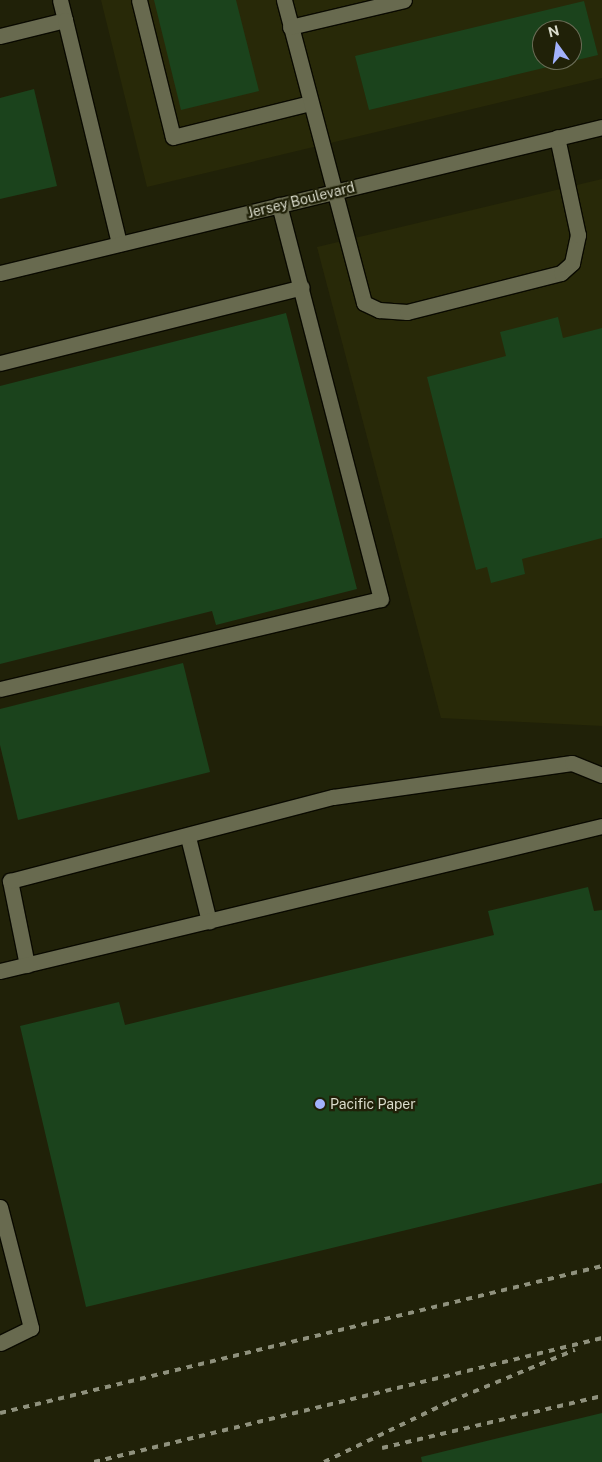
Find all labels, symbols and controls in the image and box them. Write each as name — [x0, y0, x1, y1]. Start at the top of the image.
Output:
north arrow — [532, 20, 582, 70]
text: N — [546, 22, 561, 41]
street label: Jersey Boulevard — [246, 179, 356, 221]
place label: Pacific Paper — [330, 1096, 416, 1112]
marker: Pacific Paper — [314, 1098, 326, 1110]

